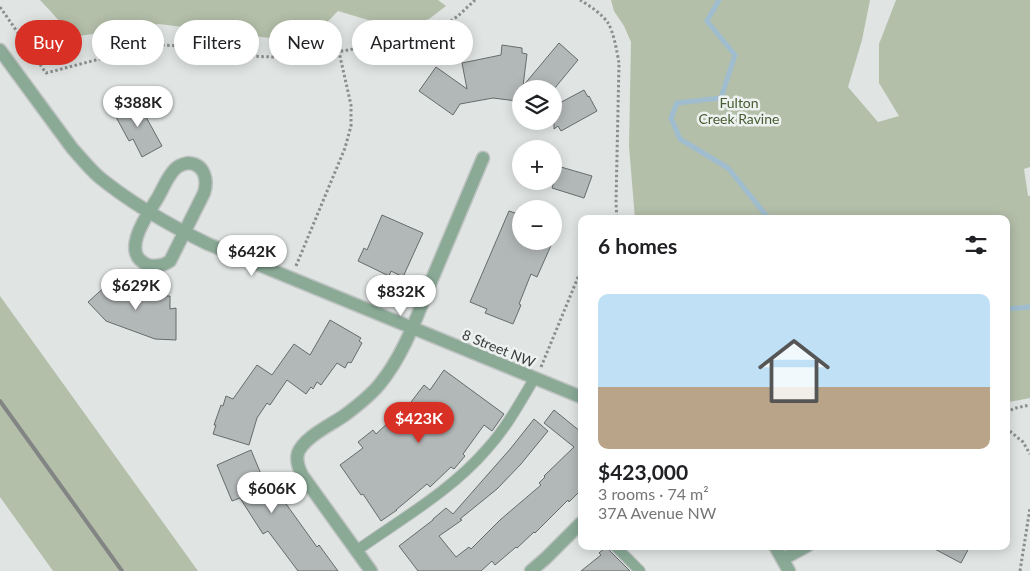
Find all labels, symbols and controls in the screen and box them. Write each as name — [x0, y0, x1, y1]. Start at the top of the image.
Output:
chip: Buy — [15, 20, 82, 65]
chip: Rent — [92, 20, 164, 65]
chip: Filters — [174, 20, 259, 65]
chip: New — [269, 20, 342, 65]
chip: Apartment — [352, 20, 473, 65]
map controls — [512, 80, 562, 250]
button: layers — [512, 80, 562, 130]
pin: $388K — [103, 86, 173, 128]
text: $388K — [114, 92, 162, 111]
park label: Fulton Creek Ravine — [699, 94, 779, 127]
button: + — [512, 140, 562, 190]
button: − — [512, 200, 562, 250]
icon: filters — [962, 231, 990, 259]
text: 6 homes — [598, 233, 677, 258]
pin: $642K — [217, 234, 287, 277]
text: $642K — [228, 241, 276, 260]
pin: $629K — [101, 268, 171, 311]
pin: $832K — [366, 274, 436, 317]
text: $629K — [112, 275, 160, 294]
text: $832K — [377, 281, 425, 300]
street label: 8 Street NW — [460, 326, 538, 371]
icon: home — [749, 326, 839, 416]
pin: $423K — [384, 402, 454, 444]
text: $423K — [395, 408, 443, 427]
text: $423,000 — [598, 459, 688, 484]
pin: $606K — [237, 472, 307, 514]
text: $606K — [248, 478, 296, 497]
text: 3 rooms · 74 m² — [598, 484, 709, 503]
text: 37A Avenue NW — [598, 503, 716, 522]

